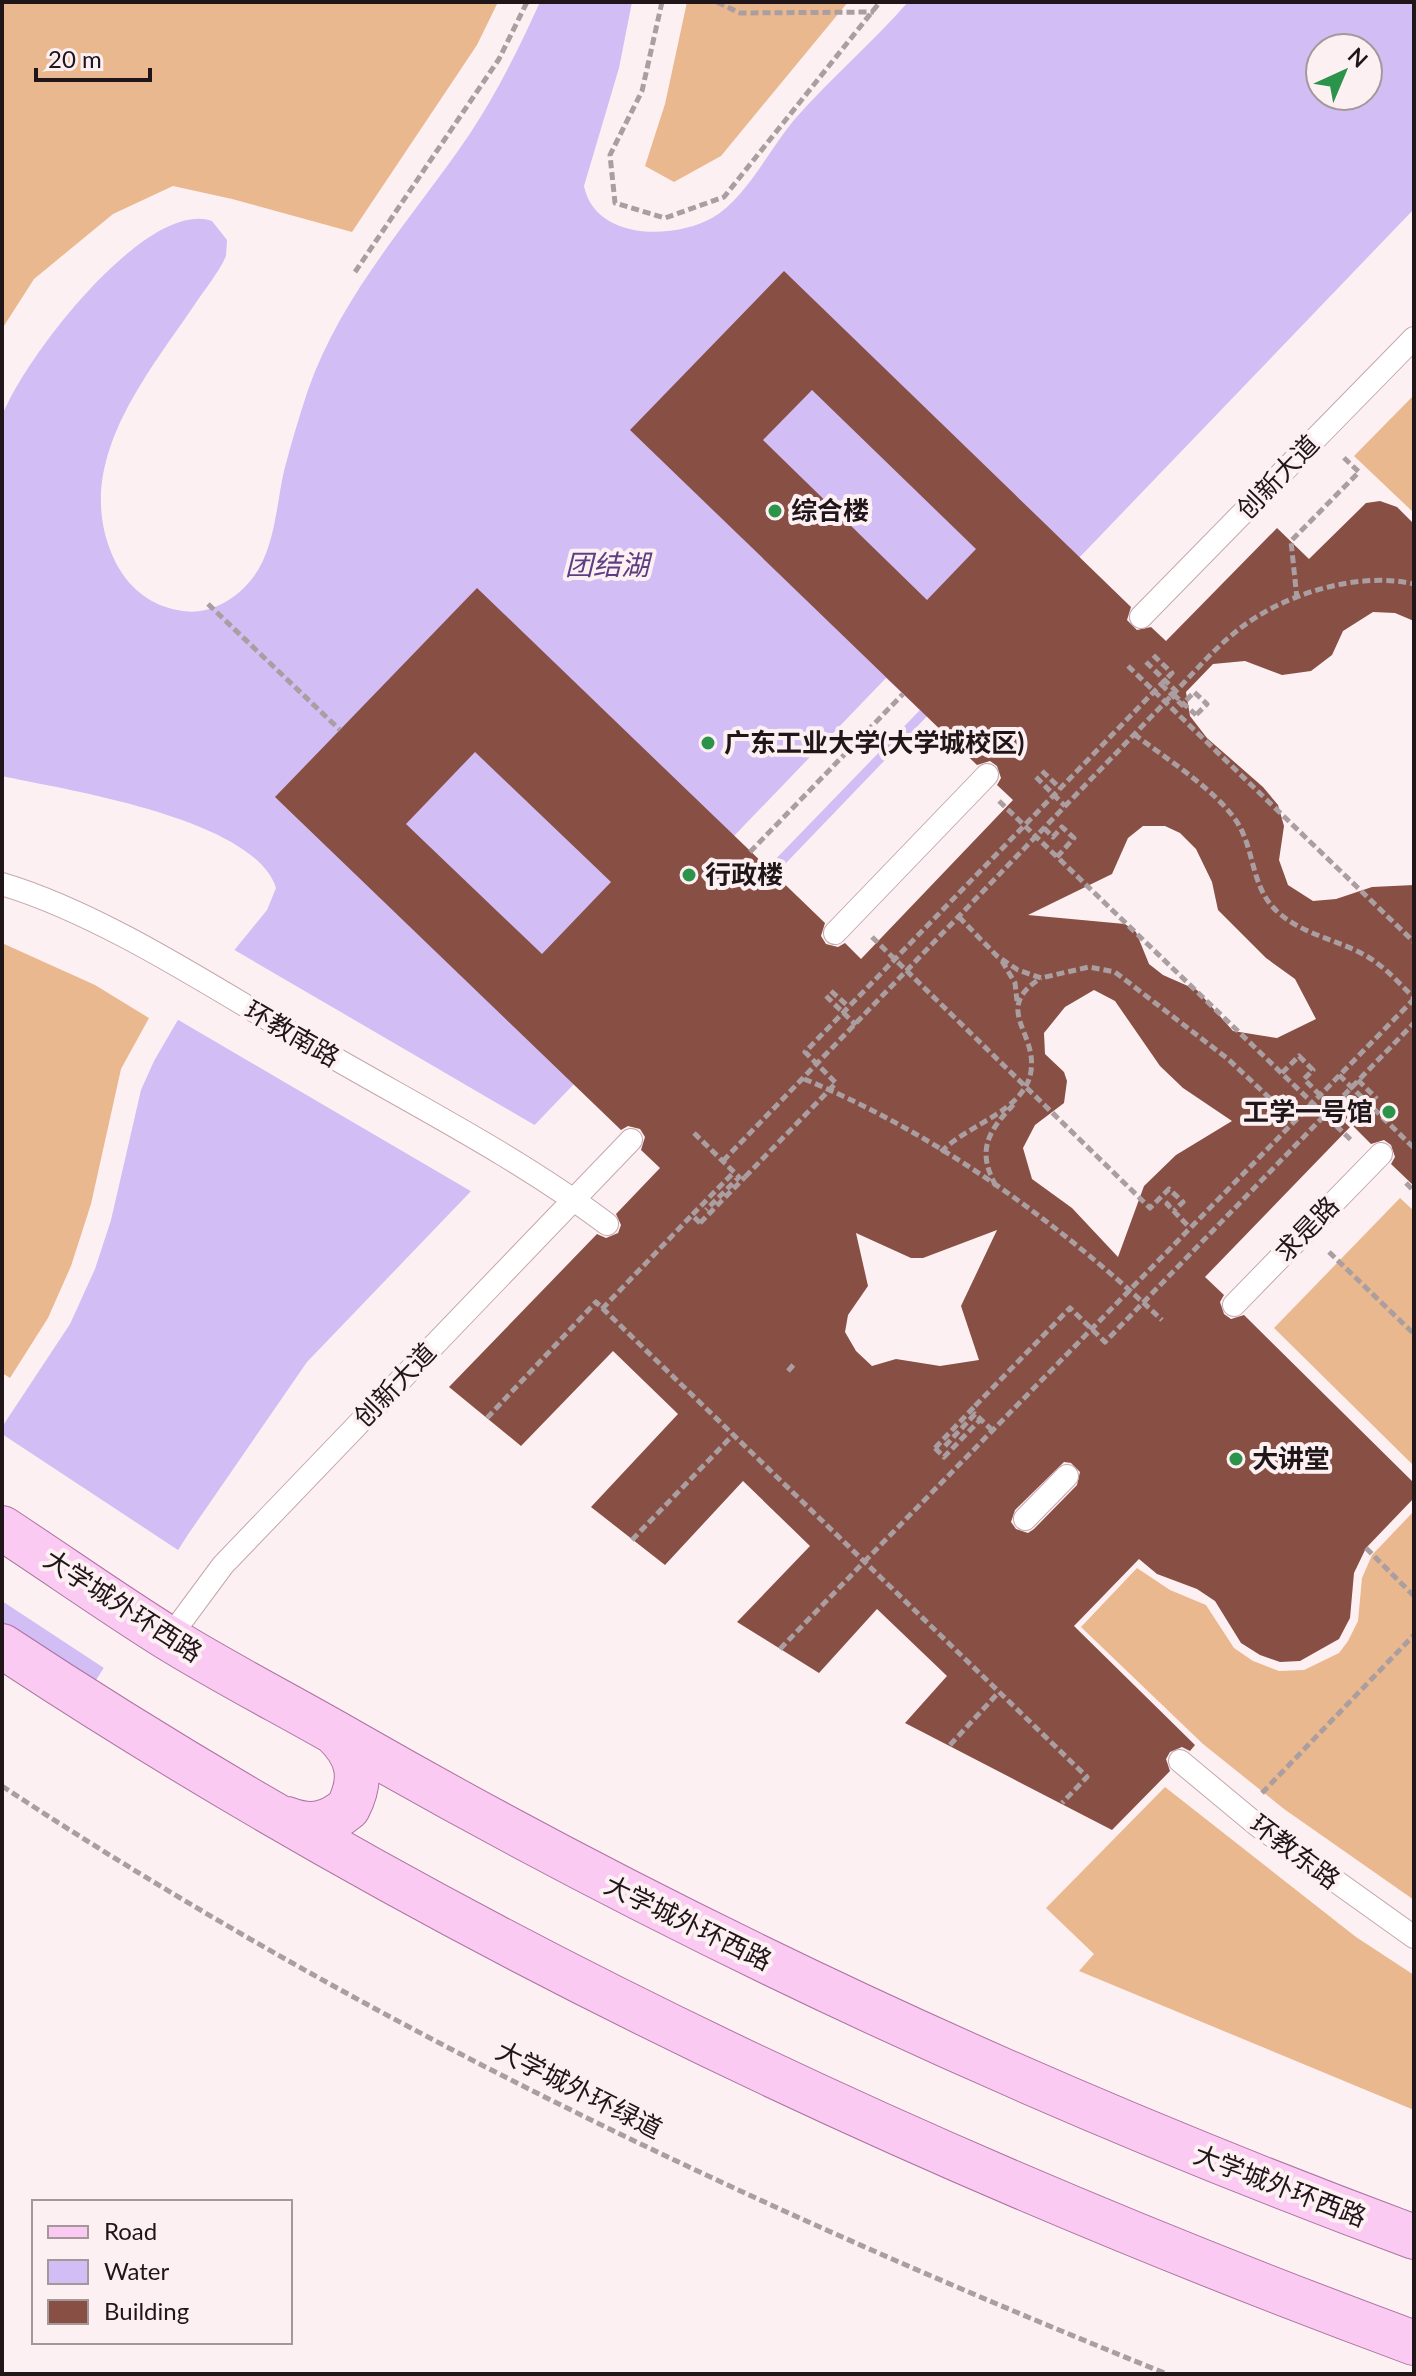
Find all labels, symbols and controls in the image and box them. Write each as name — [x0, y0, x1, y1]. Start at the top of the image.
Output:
scale bar — [36, 32, 150, 82]
north arrow — [1304, 32, 1384, 112]
text: N — [1343, 42, 1374, 73]
text: 20 m — [48, 44, 102, 73]
street label: 创新大道 — [1230, 428, 1325, 525]
place label: 综合楼 — [791, 494, 869, 526]
marker: 综合楼 — [766, 502, 784, 520]
water label: 团结湖 — [565, 547, 653, 581]
place label: 广东工业大学(大学城校区) — [724, 726, 1024, 758]
marker: 广东工业大学(大学城校区) — [699, 734, 717, 752]
place label: 行政楼 — [705, 858, 783, 890]
marker: 行政楼 — [680, 866, 698, 884]
street label: 环教南路 — [239, 993, 346, 1073]
place label: 工学一号馆 — [1243, 1095, 1373, 1127]
marker: 工学一号馆 — [1380, 1103, 1398, 1121]
street label: 求是路 — [1268, 1189, 1345, 1267]
street label: 创新大道 — [347, 1336, 442, 1433]
place label: 大讲堂 — [1252, 1442, 1330, 1474]
marker: 大讲堂 — [1227, 1450, 1245, 1468]
street label: 大学城外环西路 — [39, 1542, 209, 1668]
street label: 环教东路 — [1244, 1807, 1347, 1895]
street label: 大学城外环西路 — [600, 1868, 777, 1976]
street label: 大学城外环绿道 — [491, 2034, 668, 2145]
street label: 大学城外环西路 — [1190, 2138, 1371, 2233]
legend — [32, 2200, 292, 2344]
text: Road — [104, 2216, 157, 2245]
text: Water — [104, 2256, 169, 2285]
text: Building — [104, 2296, 189, 2325]

